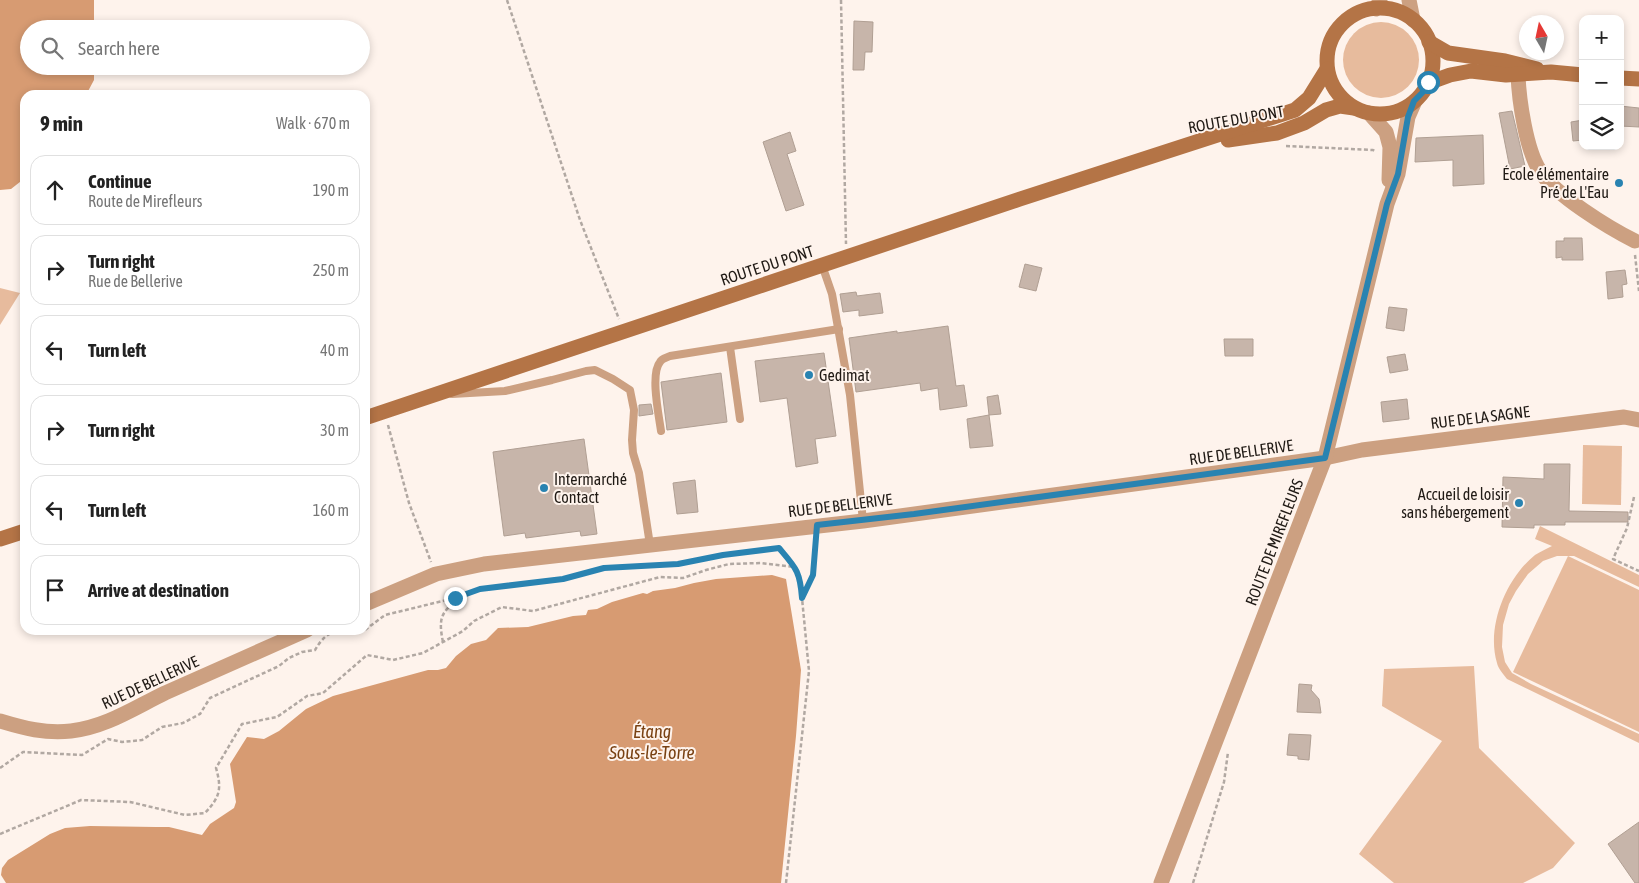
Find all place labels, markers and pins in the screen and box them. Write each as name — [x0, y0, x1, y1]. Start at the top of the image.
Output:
place label: École élémentaire Pré de L'Eau — [1502, 165, 1609, 201]
marker: École élémentaire Pré de L'Eau — [1613, 177, 1625, 189]
place label: Gedimat — [819, 366, 870, 384]
marker: Gedimat — [803, 369, 815, 381]
place label: Intermarché Contact — [554, 470, 627, 506]
marker: Intermarché Contact — [538, 482, 550, 494]
place label: Accueil de loisir sans hébergement — [1401, 485, 1509, 522]
marker: Accueil de loisir sans hébergement — [1513, 497, 1525, 509]

